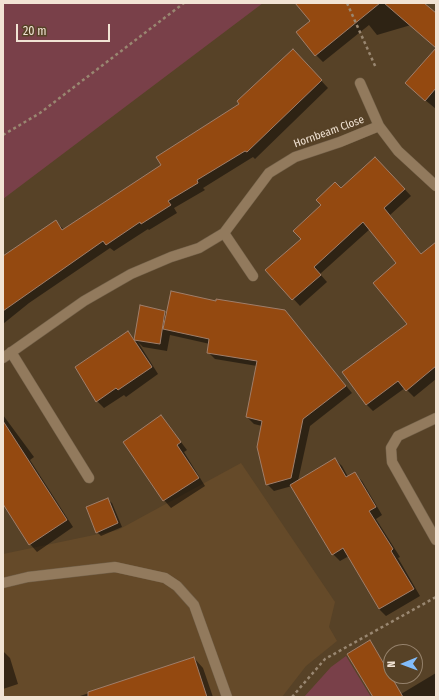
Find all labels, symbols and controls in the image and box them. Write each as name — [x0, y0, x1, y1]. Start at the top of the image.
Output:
scale bar — [18, 16, 112, 42]
text: 20 m — [23, 24, 47, 38]
street label: Hornbeam Close — [292, 113, 366, 151]
north arrow — [383, 644, 423, 684]
text: N — [385, 661, 398, 668]

